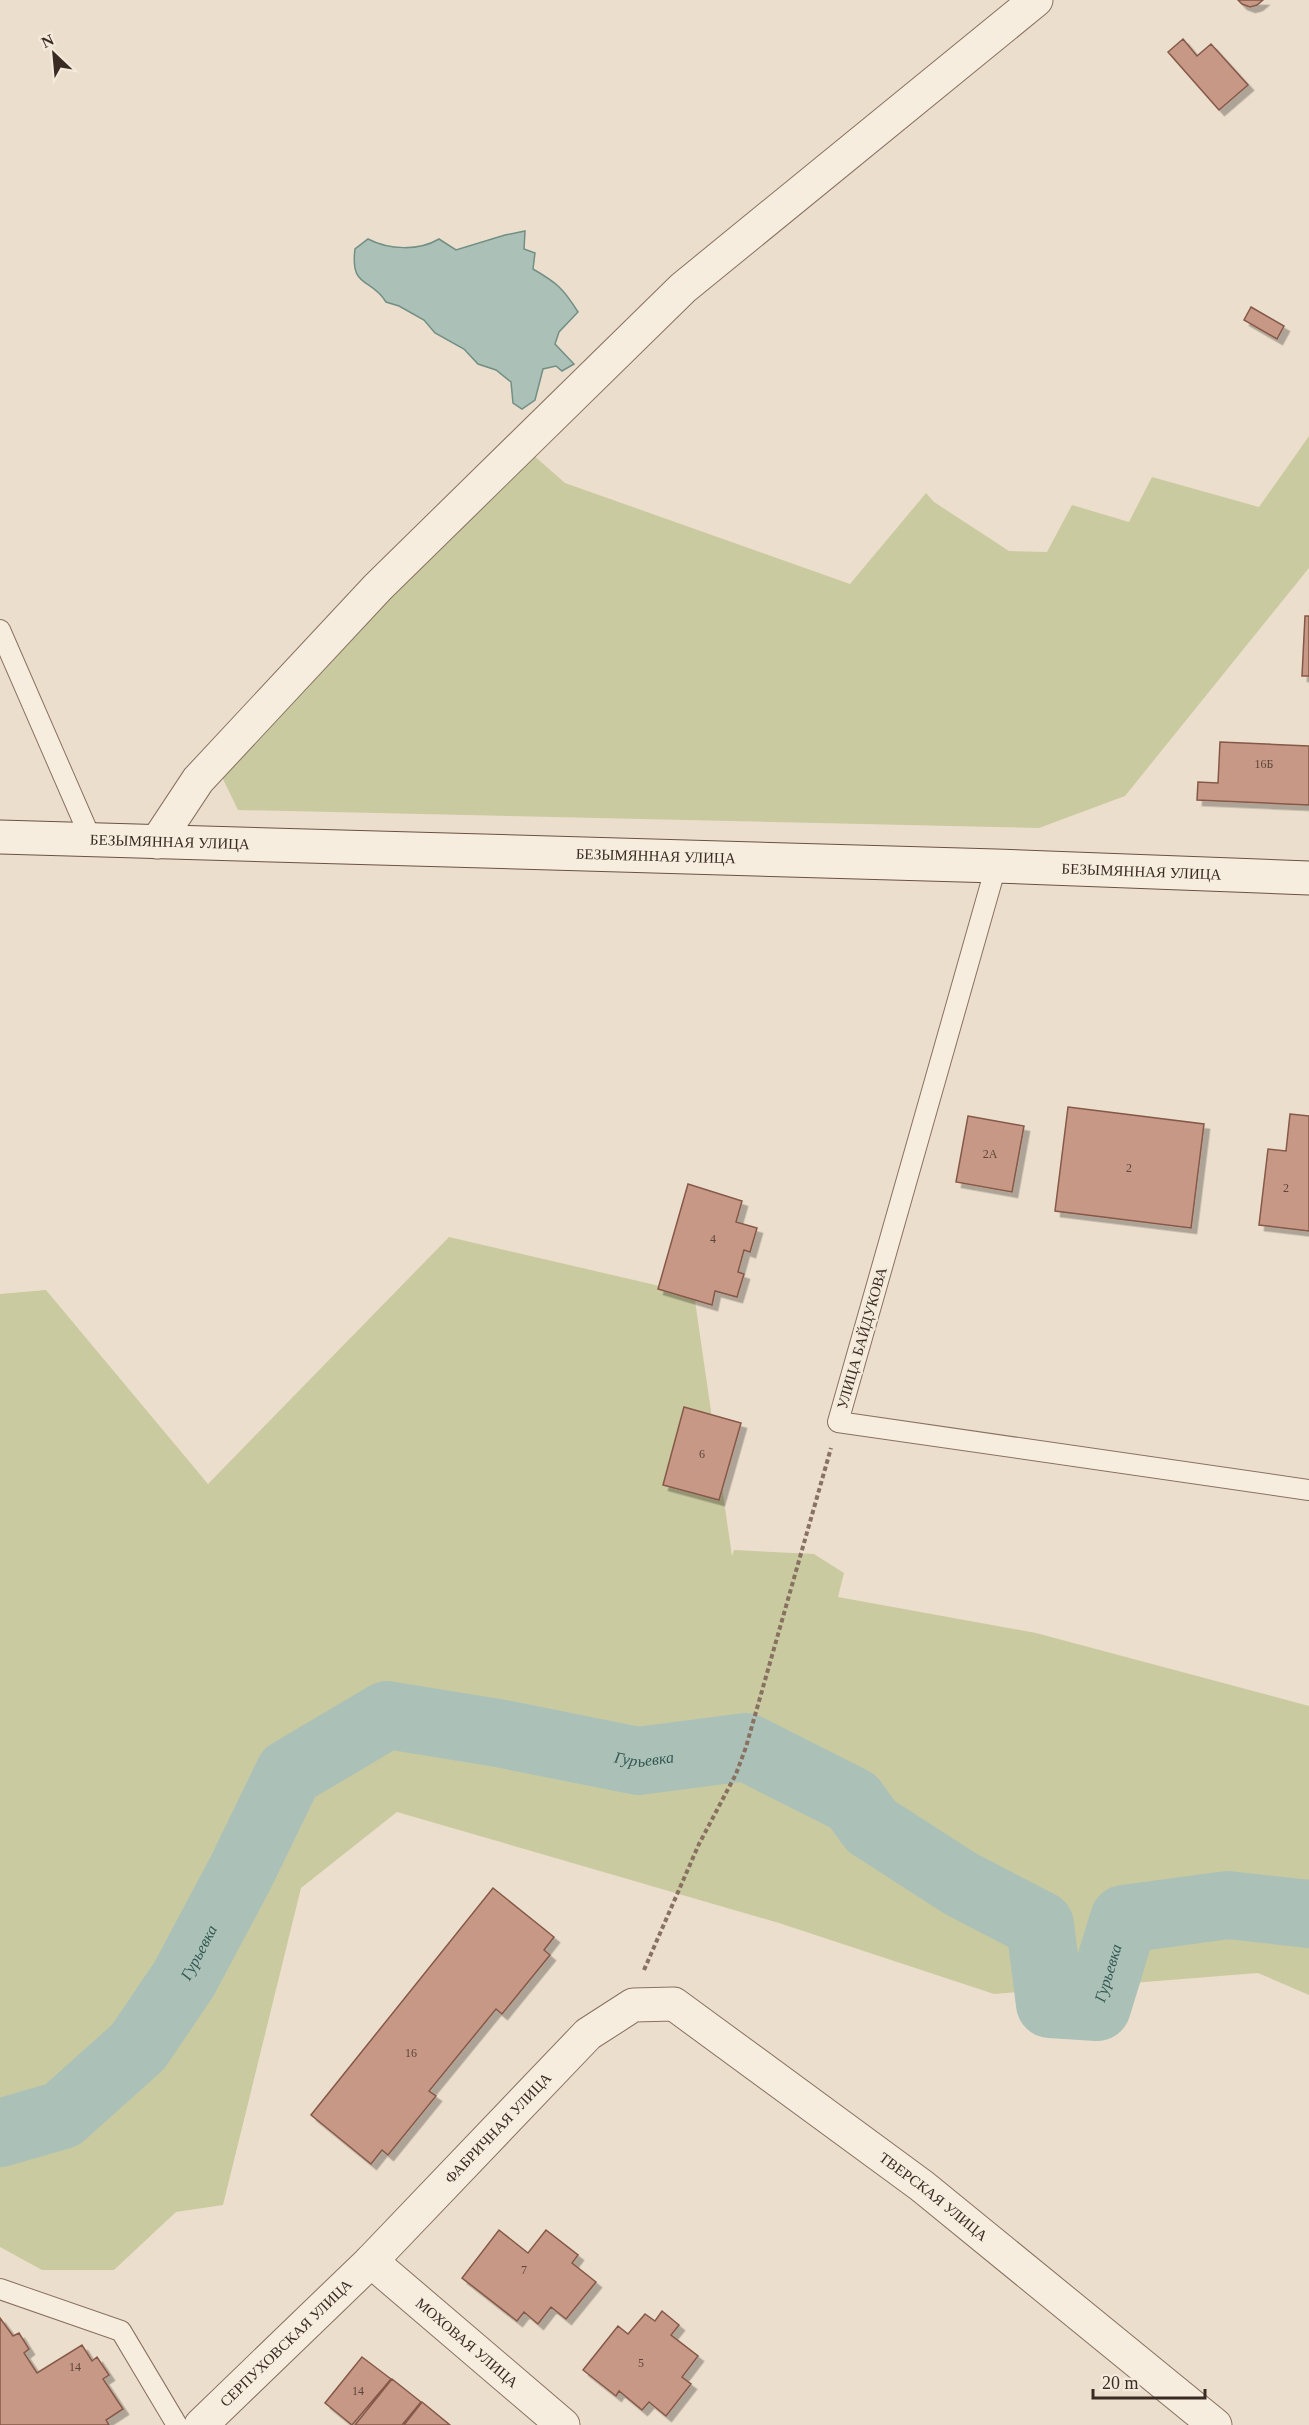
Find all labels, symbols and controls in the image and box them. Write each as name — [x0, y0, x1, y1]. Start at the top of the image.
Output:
north arrow — [24, 24, 84, 84]
text: N — [39, 31, 57, 51]
house number: 16Б — [1255, 757, 1274, 771]
street label: БЕЗЫМЯННАЯ УЛИЦА — [90, 832, 250, 852]
street label: БЕЗЫМЯННАЯ УЛИЦА — [576, 846, 736, 866]
street label: БЕЗЫМЯННАЯ УЛИЦА — [1061, 861, 1222, 883]
house number: 2А — [983, 1147, 998, 1161]
house number: 2 — [1126, 1161, 1132, 1175]
house number: 2 — [1283, 1181, 1289, 1195]
house number: 4 — [710, 1232, 716, 1246]
street label: УЛИЦА БАЙДУКОВА — [834, 1265, 890, 1411]
house number: 6 — [699, 1447, 705, 1461]
water label: Гурьевка — [612, 1748, 675, 1771]
water label: Гурьевка — [177, 1922, 220, 1984]
water label: Гурьевка — [1091, 1942, 1125, 2005]
house number: 16 — [405, 2046, 417, 2060]
street label: ФАБРИЧНАЯ УЛИЦА — [442, 2070, 554, 2187]
street label: ТВЕРСКАЯ УЛИЦА — [876, 2149, 991, 2244]
house number: 7 — [521, 2263, 527, 2277]
street label: СЕРПУХОВСКАЯ УЛИЦА — [217, 2276, 355, 2410]
street label: МОХОВАЯ УЛИЦА — [412, 2295, 521, 2391]
house number: 5 — [638, 2356, 644, 2370]
house number: 14 — [69, 2360, 81, 2374]
scale bar — [1093, 2362, 1206, 2400]
text: 20 m — [1102, 2373, 1139, 2393]
house number: 14 — [352, 2384, 364, 2398]

